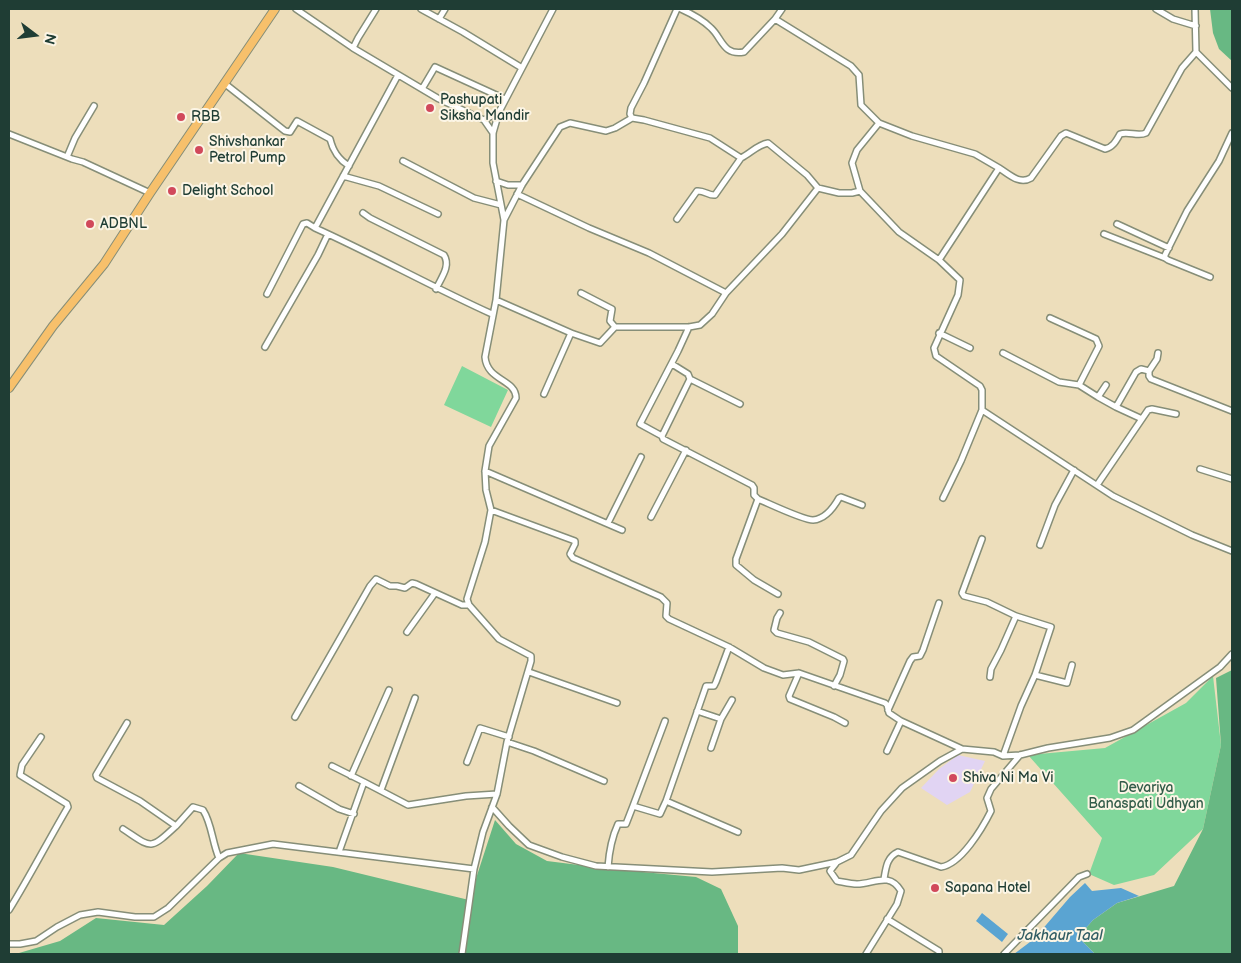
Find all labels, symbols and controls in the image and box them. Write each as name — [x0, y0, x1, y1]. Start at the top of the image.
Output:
north arrow — [10, 10, 60, 60]
text: N — [40, 32, 60, 46]
place label: Pashupati Siksha Mandir — [440, 92, 529, 124]
marker: Pashupati Siksha Mandir — [424, 102, 436, 114]
place label: RBB — [191, 109, 220, 125]
marker: RBB — [175, 111, 187, 123]
place label: Shivshankar Petrol Pump — [209, 134, 286, 166]
marker: Shivshankar Petrol Pump — [193, 144, 205, 156]
place label: Delight School — [182, 183, 273, 199]
marker: Delight School — [166, 185, 178, 197]
place label: ADBNL — [100, 216, 147, 232]
marker: ADBNL — [84, 218, 96, 230]
place label: Shiva Ni Ma Vi — [963, 770, 1054, 786]
marker: Shiva Ni Ma Vi — [947, 772, 959, 784]
park label: Devariya Banaspati Udhyan — [1088, 780, 1204, 812]
place label: Sapana Hotel — [945, 880, 1030, 896]
marker: Sapana Hotel — [929, 882, 941, 894]
water label: Jakhaur Taal — [1017, 927, 1103, 945]

